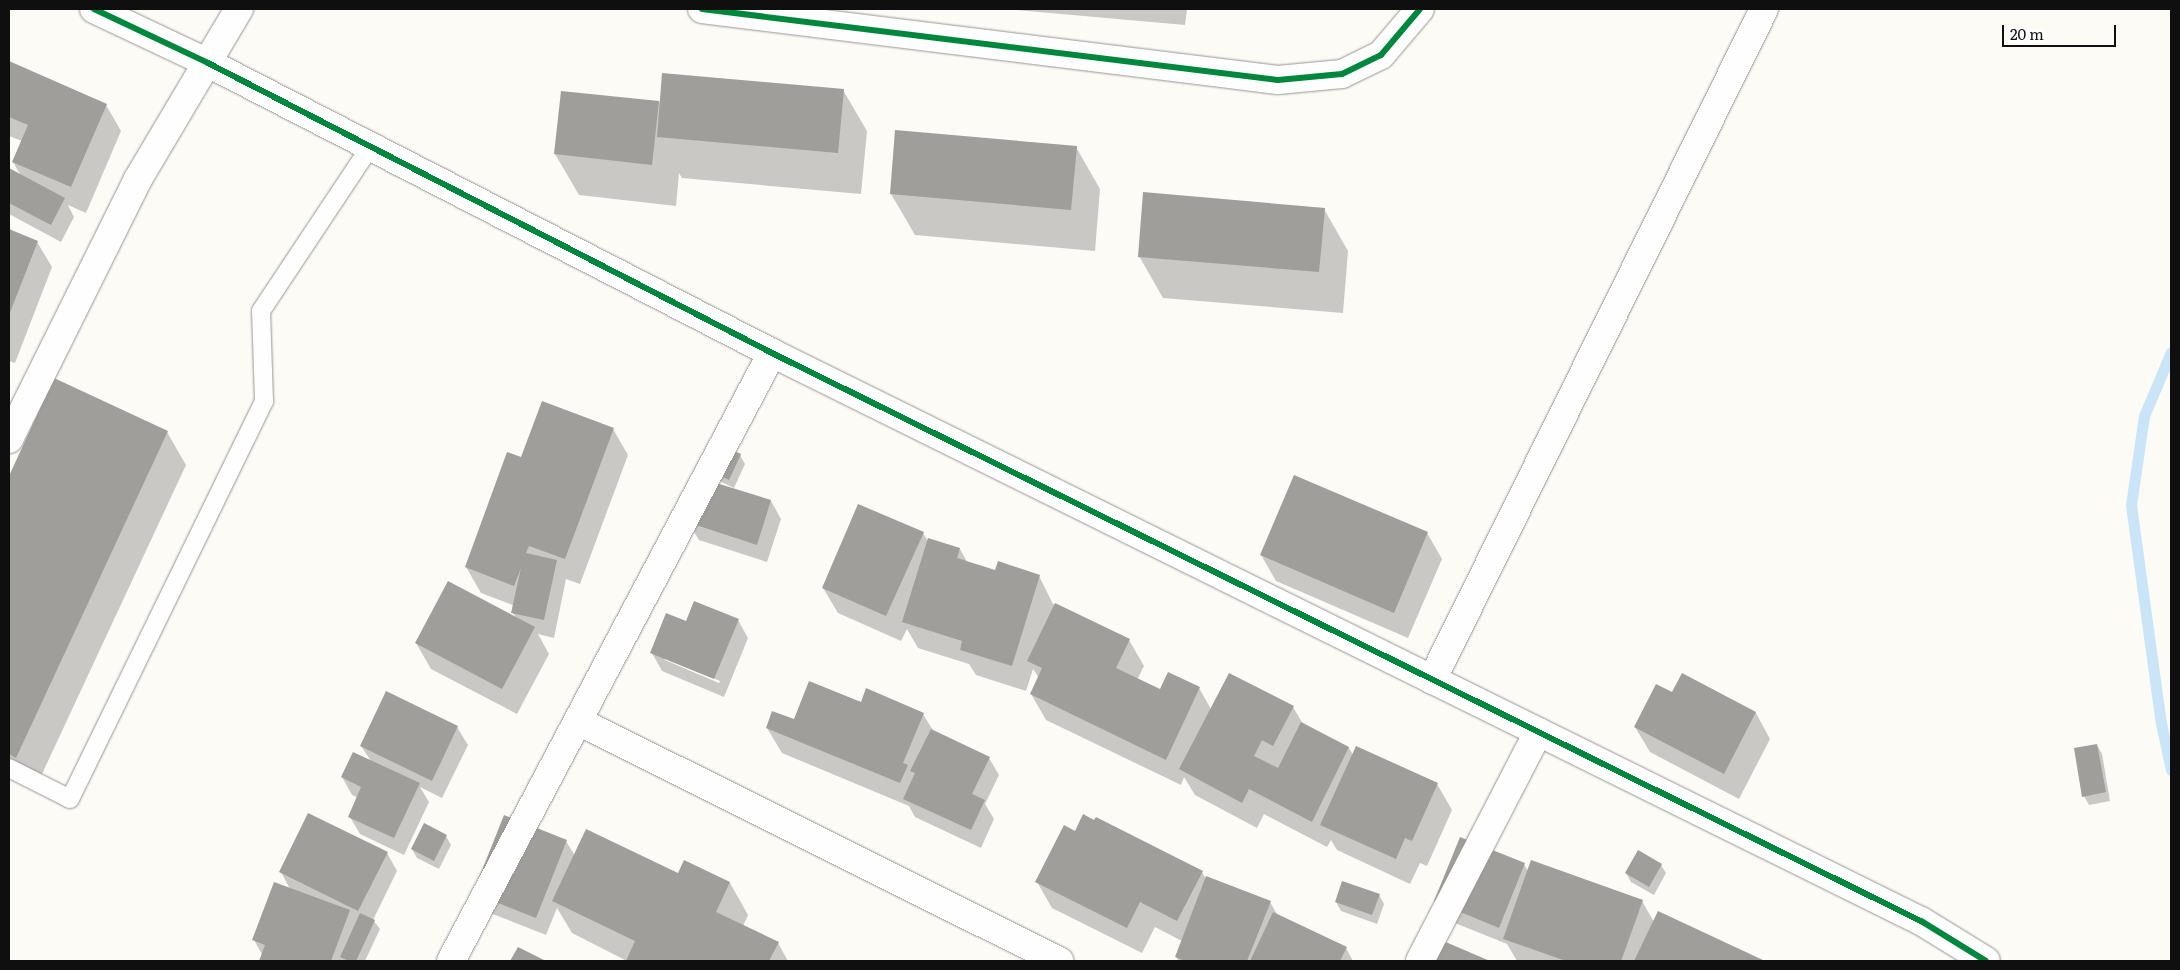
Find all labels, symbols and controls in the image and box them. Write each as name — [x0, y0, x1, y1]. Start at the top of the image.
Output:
scale bar — [2005, 15, 2119, 47]
text: 20 m — [2010, 22, 2044, 45]

